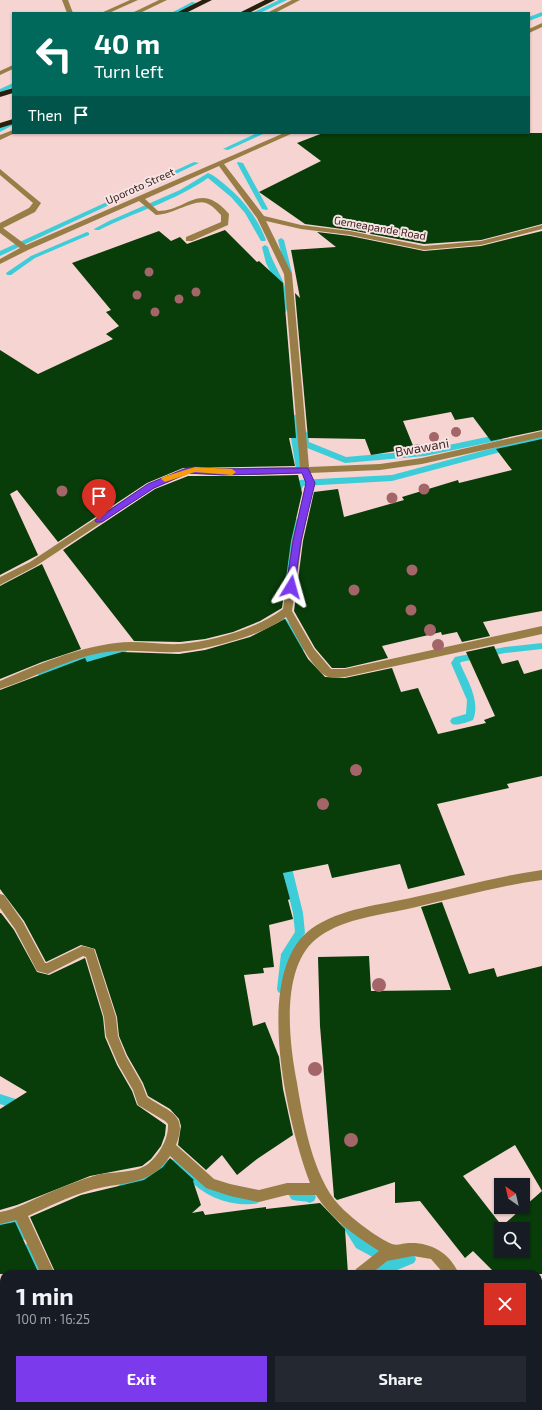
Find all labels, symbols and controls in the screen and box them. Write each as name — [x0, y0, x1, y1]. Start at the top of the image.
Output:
text: 40 m — [94, 26, 160, 60]
icon: left — [28, 28, 80, 80]
text: Turn left — [94, 60, 164, 82]
icon: arrive — [70, 104, 92, 126]
text: Then — [28, 106, 62, 124]
street label: Uporoto Street — [103, 165, 176, 207]
street label: Gemeapande Road — [333, 213, 427, 242]
street label: Bwawani — [394, 434, 450, 460]
pin — [82, 479, 116, 520]
icon: arrive — [88, 485, 110, 507]
position arrow — [270, 566, 312, 608]
north arrow — [494, 1178, 530, 1214]
map controls — [494, 1178, 530, 1258]
button: search — [494, 1222, 530, 1258]
text: 1 min — [16, 1281, 74, 1310]
button: close — [484, 1283, 526, 1325]
text: 100 m · 16:25 — [16, 1311, 90, 1327]
button: Exit — [16, 1356, 267, 1402]
button: Share — [275, 1356, 526, 1402]

